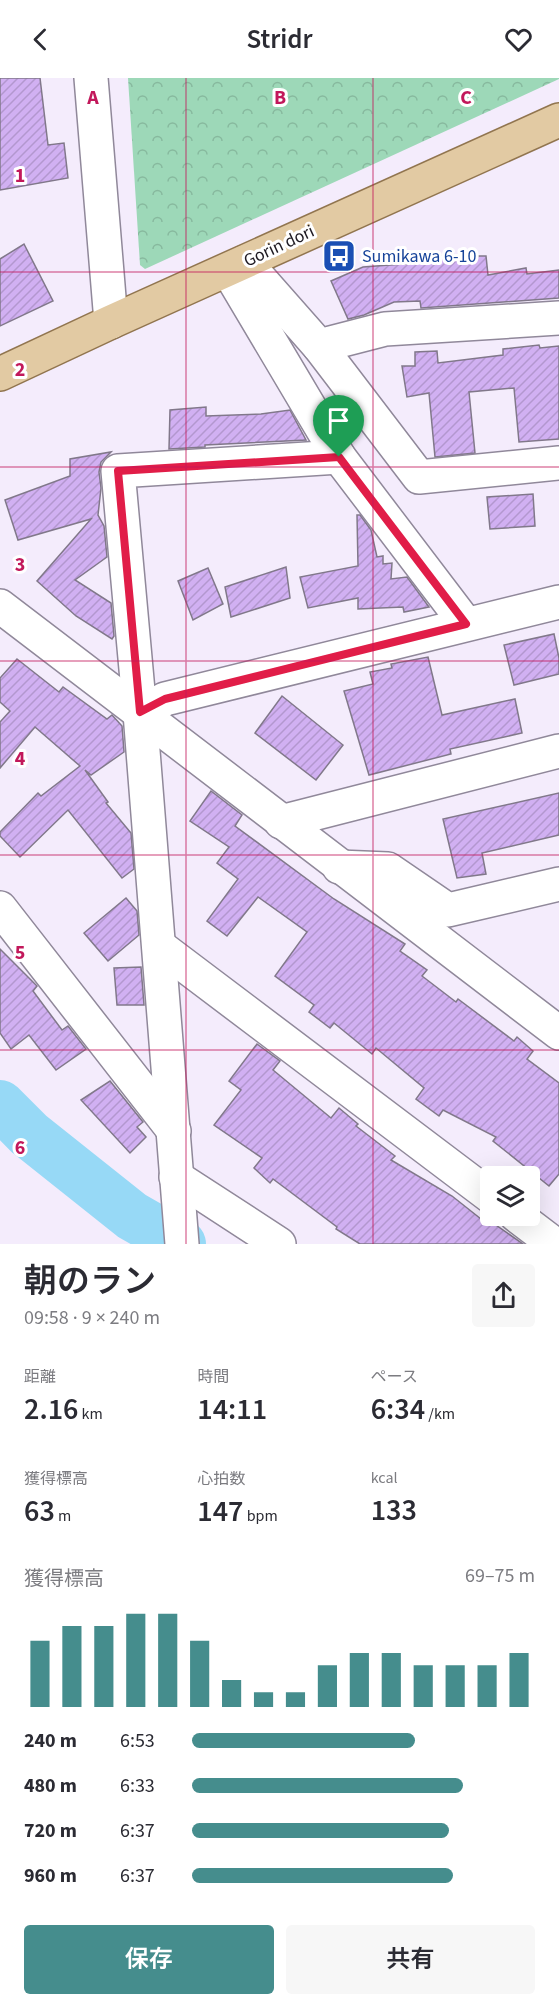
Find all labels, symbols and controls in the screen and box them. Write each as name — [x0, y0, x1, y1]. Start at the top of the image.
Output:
text: Stridr — [246, 20, 313, 59]
icon: back — [24, 23, 57, 56]
icon: heart — [502, 23, 535, 56]
text: A — [86, 84, 99, 112]
text: B — [274, 84, 286, 112]
text: C — [460, 84, 472, 112]
text: 1 — [15, 162, 25, 190]
street label: Gorin dori — [240, 219, 318, 273]
bus stop icon: Sumikawa 6-10 — [321, 238, 357, 274]
place label: Sumikawa 6-10 — [362, 244, 476, 269]
text: 2 — [15, 356, 25, 384]
pin — [313, 395, 364, 457]
icon: arrive — [322, 404, 355, 437]
text: 3 — [15, 551, 25, 579]
text: 4 — [15, 745, 26, 773]
text: 5 — [15, 939, 25, 967]
text: 6 — [15, 1134, 25, 1162]
map controls — [480, 1166, 540, 1226]
button: layers — [480, 1166, 540, 1226]
text: 朝のラン — [24, 1258, 156, 1305]
button: share — [472, 1264, 535, 1327]
text: 09:58 · 9 × 240 m — [24, 1304, 160, 1332]
text: 距離 — [24, 1366, 56, 1388]
text: 時間 — [197, 1366, 229, 1388]
text: ペース — [371, 1366, 418, 1388]
text: 2.16 — [24, 1388, 78, 1431]
text: 14:11 — [197, 1388, 267, 1431]
text: 6:34 — [371, 1388, 425, 1431]
text: km — [78, 1403, 103, 1425]
text: /km — [425, 1403, 455, 1425]
text: kcal — [371, 1467, 398, 1489]
text: 獲得標高 — [24, 1468, 88, 1490]
text: 心拍数 — [197, 1468, 245, 1490]
text: 133 — [371, 1489, 417, 1532]
text: 63 — [24, 1490, 55, 1533]
text: 147 — [197, 1490, 244, 1533]
text: m — [55, 1505, 71, 1527]
text: bpm — [244, 1505, 278, 1527]
text: 69–75 m — [465, 1562, 535, 1590]
text: 獲得標高 — [24, 1565, 104, 1593]
text: 240 m — [24, 1727, 77, 1755]
text: 6:53 — [120, 1727, 155, 1755]
text: 480 m — [24, 1772, 77, 1800]
text: 6:33 — [120, 1772, 155, 1800]
text: 720 m — [24, 1817, 77, 1845]
text: 6:37 — [120, 1817, 155, 1845]
text: 960 m — [24, 1862, 77, 1890]
text: 6:37 — [120, 1862, 155, 1890]
button: 保存 — [24, 1925, 274, 1994]
button: 共有 — [286, 1925, 535, 1994]

